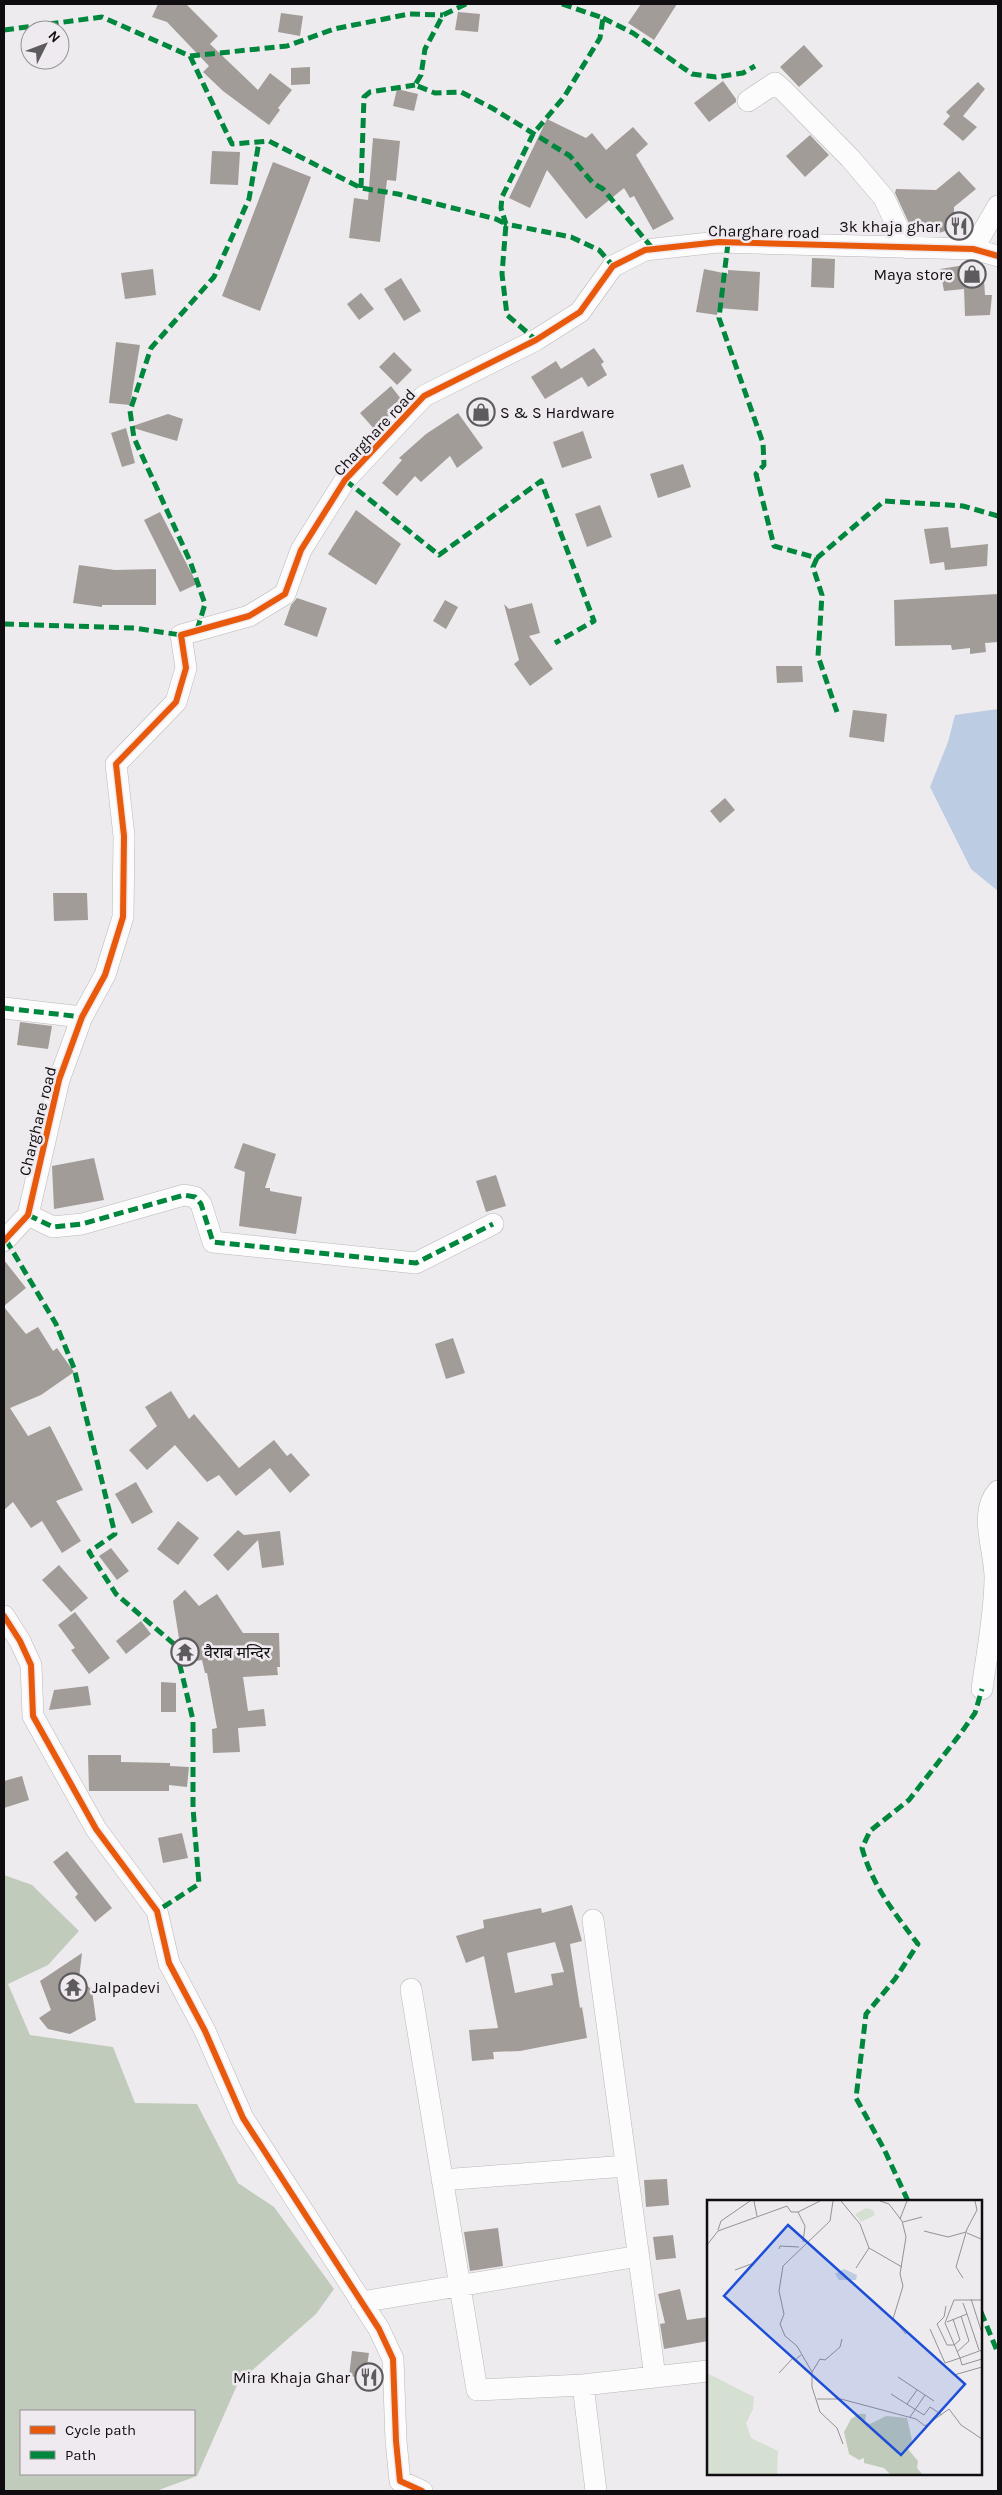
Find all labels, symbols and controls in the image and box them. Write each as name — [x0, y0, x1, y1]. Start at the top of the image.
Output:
north arrow — [20, 20, 70, 70]
text: N — [45, 27, 64, 46]
restaurant icon: 3k khaja ghar — [944, 211, 974, 241]
place label: 3k khaja ghar — [839, 217, 940, 236]
street label: Charghare road — [708, 221, 820, 242]
shop icon: Maya store — [957, 259, 987, 289]
place label: Maya store — [873, 265, 953, 284]
street label: Charghare road — [329, 385, 419, 480]
shop icon: S & S Hardware — [466, 397, 496, 427]
place label: S & S Hardware — [500, 403, 615, 422]
street label: Charghare road — [15, 1065, 60, 1178]
temple icon: वैराब मन्दिर — [170, 1637, 200, 1667]
place label: वैराब मन्दिर — [204, 1643, 271, 1662]
temple icon: Jalpadevi — [58, 1972, 88, 2002]
place label: Jalpadevi — [92, 1978, 160, 1997]
inset map — [707, 2200, 982, 2475]
restaurant icon: Mira Khaja Ghar — [354, 2362, 384, 2392]
place label: Mira Khaja Ghar — [233, 2368, 350, 2387]
legend — [20, 2410, 195, 2475]
text: Cycle path — [65, 2421, 136, 2439]
text: Path — [65, 2446, 96, 2464]

